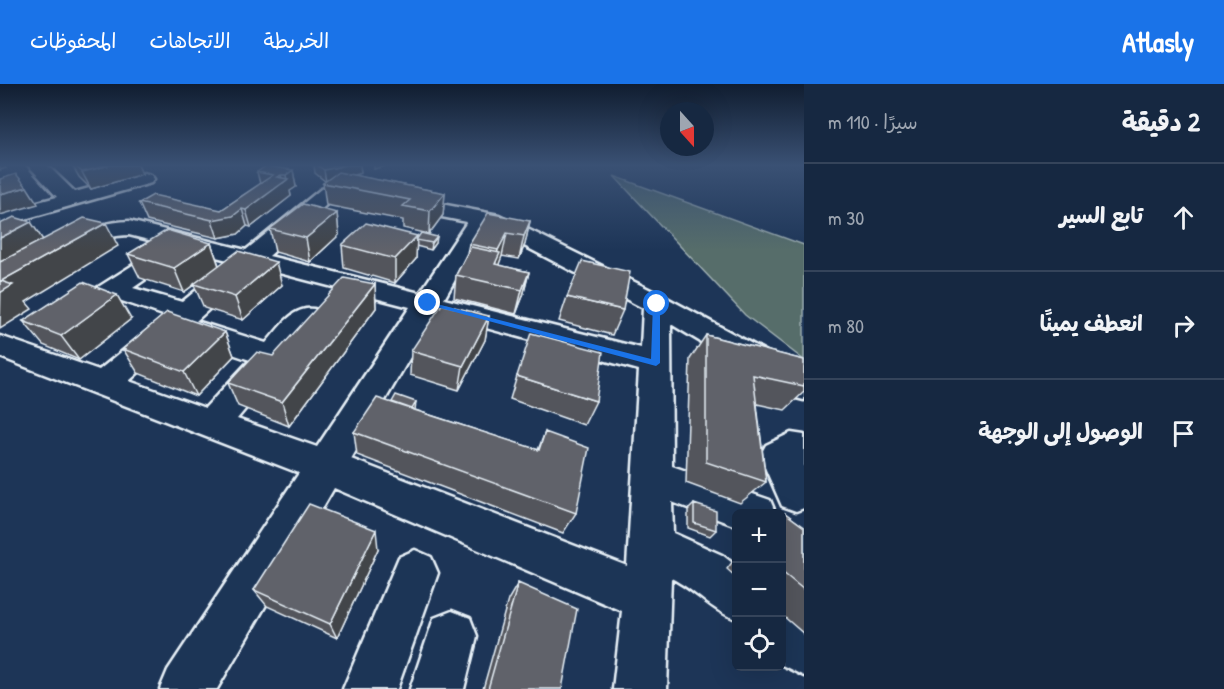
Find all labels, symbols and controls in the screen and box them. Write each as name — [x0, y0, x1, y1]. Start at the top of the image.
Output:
text: Atlasly — [1122, 23, 1194, 61]
text: المحفوظات — [30, 26, 116, 55]
text: الاتجاهات — [149, 26, 231, 55]
text: الخريطة — [264, 26, 329, 55]
north arrow — [660, 102, 714, 156]
text: 2 دقيقة — [1122, 104, 1200, 139]
text: سيرًا · 110 m — [828, 108, 918, 135]
text: تابع السير — [1060, 200, 1143, 230]
icon: ahead — [1167, 201, 1200, 234]
text: 30 m — [828, 204, 864, 231]
route end — [414, 289, 440, 315]
route start — [643, 290, 669, 316]
text: انعطف يمينًا — [1040, 308, 1143, 338]
icon: right — [1167, 309, 1200, 342]
text: 80 m — [828, 312, 864, 339]
text: الوصول إلى الوجهة — [978, 416, 1143, 446]
icon: arrive — [1167, 417, 1200, 450]
map controls — [732, 509, 786, 671]
button: + — [732, 509, 786, 563]
button: − — [732, 563, 786, 617]
button: locate — [732, 617, 786, 671]

